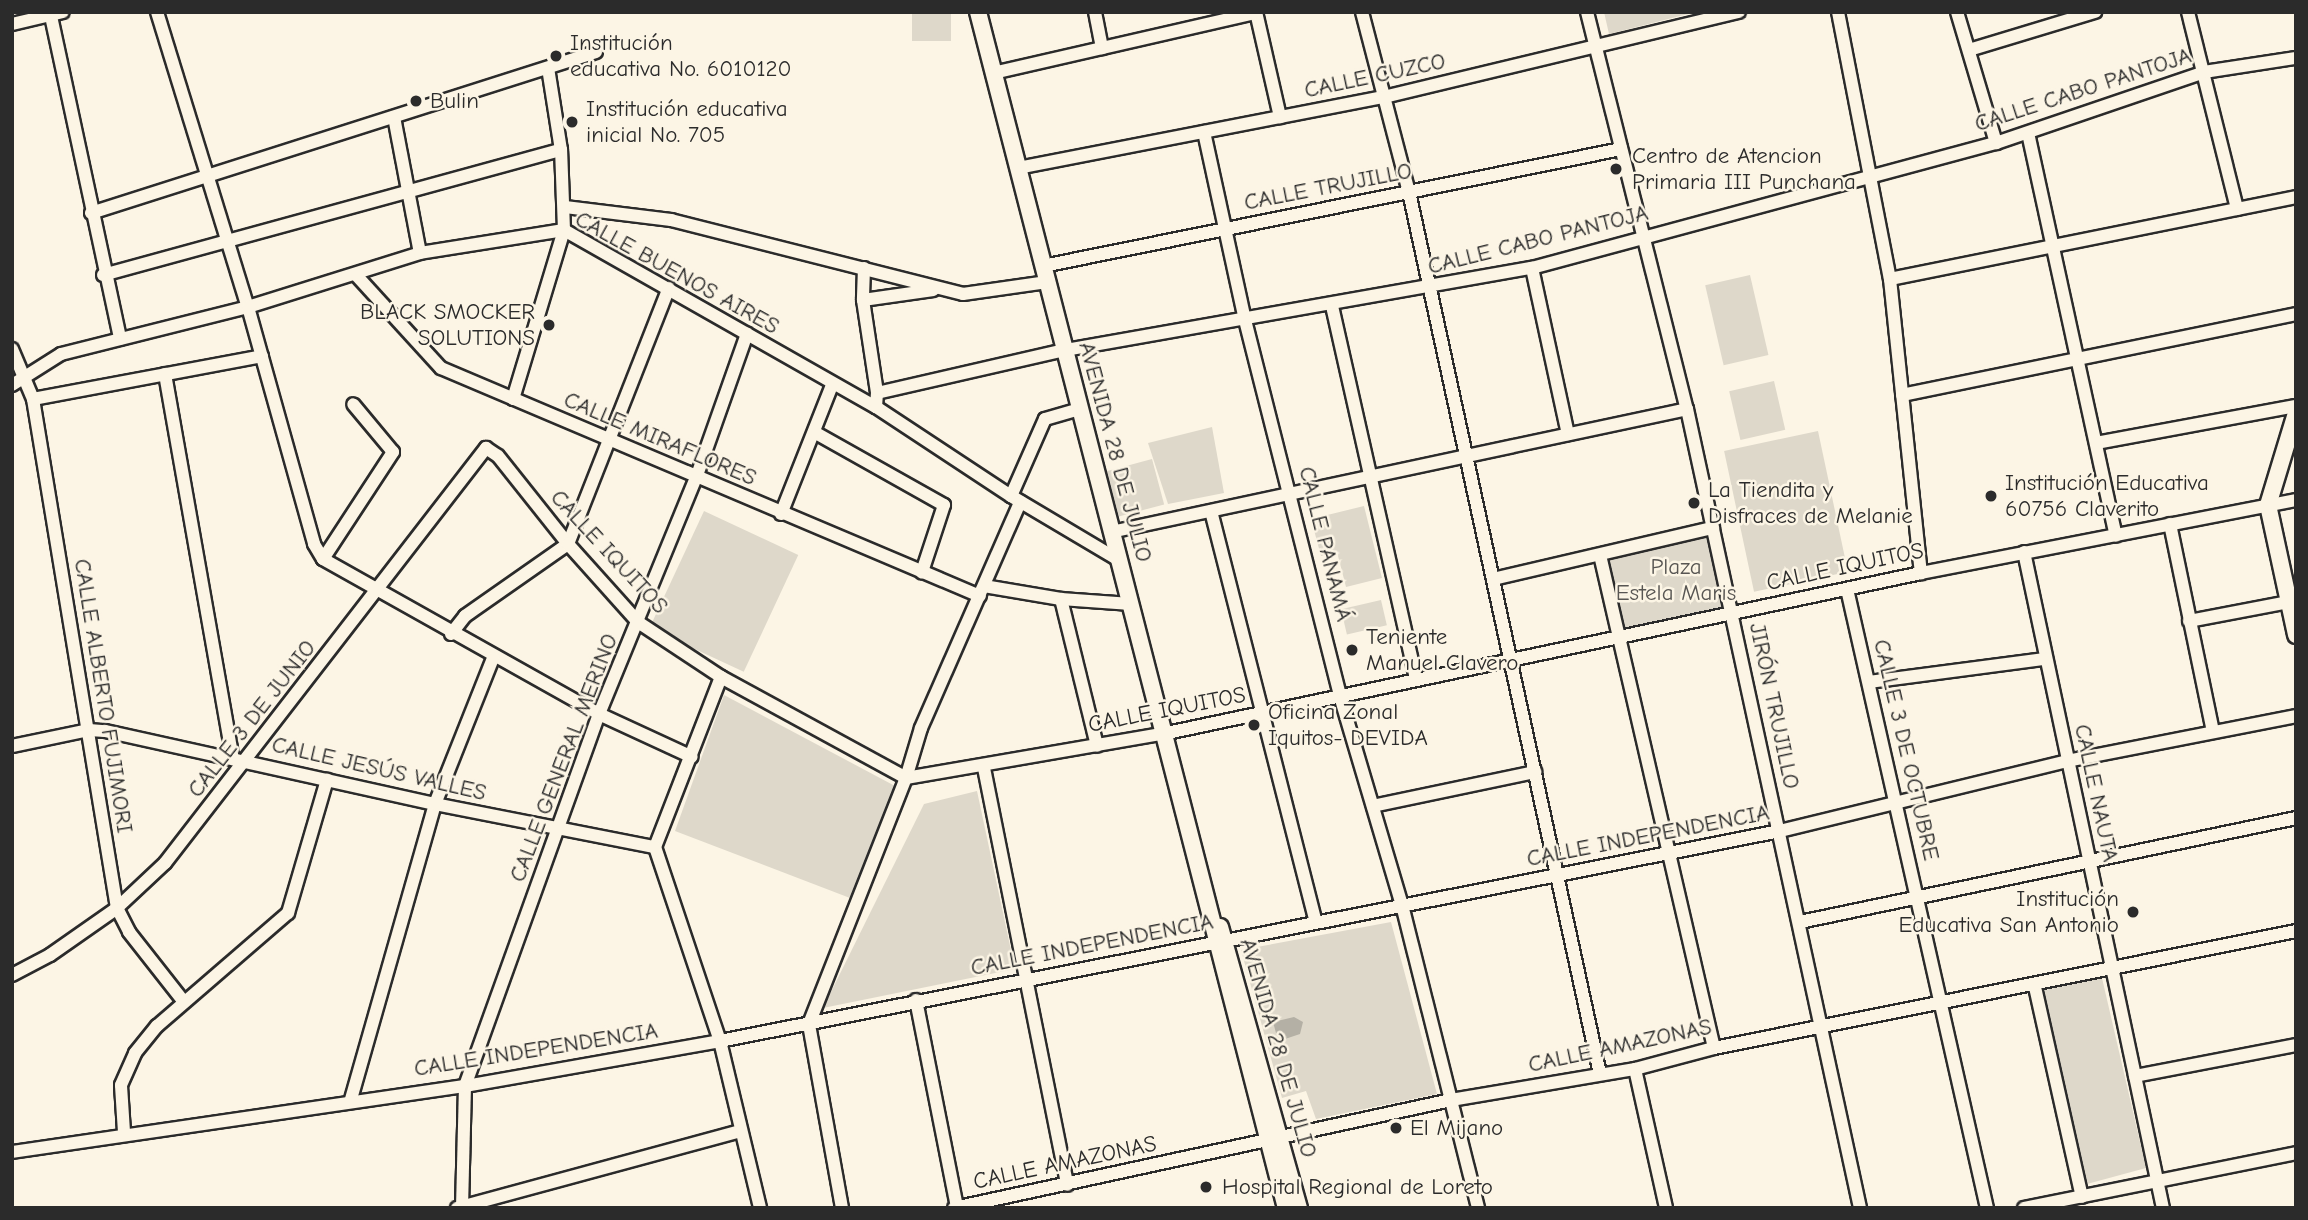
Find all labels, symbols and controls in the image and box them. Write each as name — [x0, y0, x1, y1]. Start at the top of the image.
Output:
place label: Institución educativa No. 6010120 — [570, 29, 792, 83]
street label: CALLE CABO PANTOJA — [1971, 42, 2195, 138]
marker: Institución educativa No. 6010120 — [548, 48, 564, 64]
street label: CALLE CUZCO — [1302, 48, 1448, 104]
place label: Bulin — [430, 87, 479, 115]
marker: Bulin — [408, 93, 424, 109]
place label: Institución educativa inicial No. 705 — [586, 95, 788, 149]
marker: Institución educativa inicial No. 705 — [564, 114, 580, 130]
place label: Centro de Atencion Primaria III Punchana — [1632, 142, 1856, 196]
street label: CALLE TRUJILLO — [1242, 157, 1414, 217]
marker: Centro de Atencion Primaria III Punchana — [1606, 159, 1626, 179]
street label: CALLE CABO PANTOJA — [1425, 199, 1651, 281]
street label: CALLE BUENOS AIRES — [570, 205, 784, 341]
place label: BLACK SMOCKER SOLUTIONS — [360, 298, 535, 352]
marker: BLACK SMOCKER SOLUTIONS — [541, 317, 557, 333]
street label: AVENIDA 28 DE JULIO — [1072, 339, 1158, 565]
street label: CALLE MIRAFLORES — [560, 386, 760, 492]
street label: CALLE PANAMÁ — [1292, 464, 1358, 624]
place label: Institución Educativa 60756 Claverito — [2005, 469, 2209, 523]
place label: La Tiendita y Disfraces de Melanie — [1708, 476, 1913, 530]
street label: CALLE IQUITOS — [544, 484, 674, 620]
marker: Institución Educativa 60756 Claverito — [1983, 488, 1999, 504]
marker: La Tiendita y Disfraces de Melanie — [1686, 495, 1702, 511]
street label: CALLE IQUITOS — [1764, 537, 1926, 597]
park label: Plaza Estela Maris — [1616, 553, 1736, 607]
street label: CALLE ALBERTO FUJIMORI — [68, 557, 138, 835]
street label: JIRÓN TRUJILLO — [1743, 620, 1805, 792]
place label: Teniente Manuel Clavero — [1366, 623, 1518, 677]
street label: CALLE GENERAL MERINO — [504, 630, 624, 886]
street label: CALLE 3 DE JUNIO — [182, 635, 322, 803]
street label: CALLE 3 DE OCTUBRE — [1867, 637, 1945, 863]
marker: Teniente Manuel Clavero — [1344, 642, 1360, 658]
street label: CALLE IQUITOS — [1086, 681, 1248, 739]
place label: Oficina Zonal Iquitos- DEVIDA — [1268, 698, 1428, 752]
marker: Oficina Zonal Iquitos- DEVIDA — [1246, 717, 1262, 733]
street label: CALLE NAUTA — [2068, 722, 2124, 864]
street label: CALLE JESÚS VALLES — [269, 731, 489, 807]
street label: CALLE INDEPENDENCIA — [1524, 799, 1772, 873]
place label: Institución Educativa San Antonio — [1898, 885, 2119, 939]
marker: Institución Educativa San Antonio — [2125, 904, 2141, 920]
street label: CALLE INDEPENDENCIA — [968, 908, 1216, 982]
street label: AVENIDA 28 DE JULIO — [1233, 935, 1323, 1161]
street label: CALLE AMAZONAS — [1526, 1013, 1714, 1079]
street label: CALLE INDEPENDENCIA — [412, 1017, 660, 1083]
place label: El Mijano — [1410, 1114, 1503, 1142]
marker: El Mijano — [1388, 1120, 1404, 1136]
street label: CALLE AMAZONAS — [971, 1130, 1159, 1196]
place label: Hospital Regional de Loreto — [1222, 1173, 1493, 1201]
marker: Hospital Regional de Loreto — [1196, 1177, 1216, 1197]

